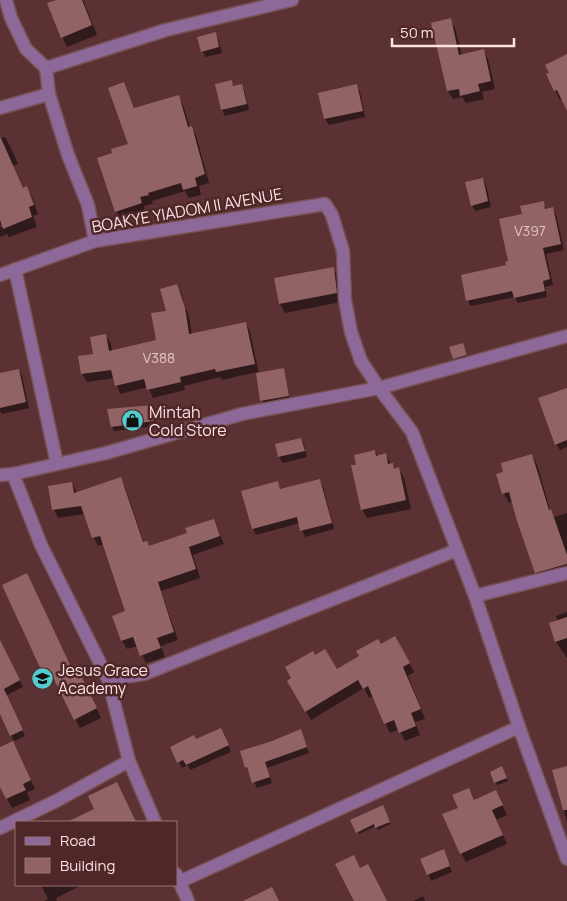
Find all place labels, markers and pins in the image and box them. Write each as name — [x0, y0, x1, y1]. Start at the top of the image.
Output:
place label: Mintah Cold Store — [149, 401, 227, 441]
shop icon: Mintah Cold Store — [121, 409, 145, 433]
place label: Jesus Grace Academy — [58, 659, 148, 699]
school or university icon: Jesus Grace Academy — [30, 667, 54, 691]

